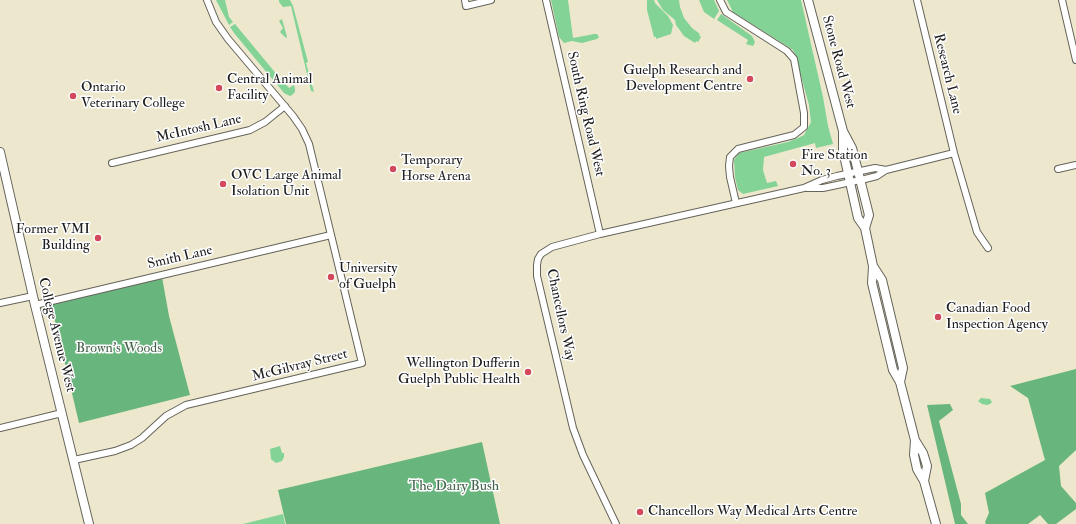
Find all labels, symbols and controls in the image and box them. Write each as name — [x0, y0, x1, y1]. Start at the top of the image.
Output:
street label: Stone Road West — [818, 14, 858, 110]
street label: Research Lane — [929, 32, 965, 116]
street label: South Ring Road West — [562, 50, 608, 178]
place label: Guelph Research and Development Centre — [623, 63, 742, 96]
place label: Central Animal Facility — [227, 72, 312, 104]
marker: Guelph Research and Development Centre — [745, 74, 755, 84]
place label: Ontario Veterinary College — [81, 80, 185, 112]
marker: Central Animal Facility — [214, 83, 224, 93]
marker: Ontario Veterinary College — [68, 91, 78, 101]
street label: McIntosh Lane — [155, 111, 243, 147]
place label: Fire Station No. 3 — [801, 148, 868, 180]
place label: Temporary Horse Arena — [401, 153, 471, 186]
marker: Fire Station No. 3 — [788, 159, 798, 169]
marker: Temporary Horse Arena — [388, 164, 398, 174]
place label: OVC Large Animal Isolation Unit — [231, 168, 342, 200]
marker: OVC Large Animal Isolation Unit — [218, 179, 228, 189]
place label: Former VMI Building — [16, 222, 90, 254]
marker: Former VMI Building — [93, 233, 103, 243]
street label: Smith Lane — [146, 242, 214, 274]
place label: University of Guelph — [339, 261, 397, 294]
street label: Chancellors Way — [542, 267, 578, 363]
marker: University of Guelph — [326, 272, 336, 282]
street label: College Avenue West — [34, 276, 78, 394]
place label: Canadian Food Inspection Agency — [946, 301, 1048, 334]
marker: Canadian Food Inspection Agency — [933, 312, 943, 322]
park label: Brown's Woods — [76, 341, 162, 357]
street label: McGilvray Street — [251, 346, 349, 386]
place label: Wellington Dufferin Guelph Public Health — [398, 356, 520, 388]
marker: Wellington Dufferin Guelph Public Health — [523, 367, 533, 377]
park label: The Dairy Bush — [409, 479, 499, 495]
place label: Chancellors Way Medical Arts Centre — [648, 504, 857, 520]
marker: Chancellors Way Medical Arts Centre — [635, 507, 645, 517]

